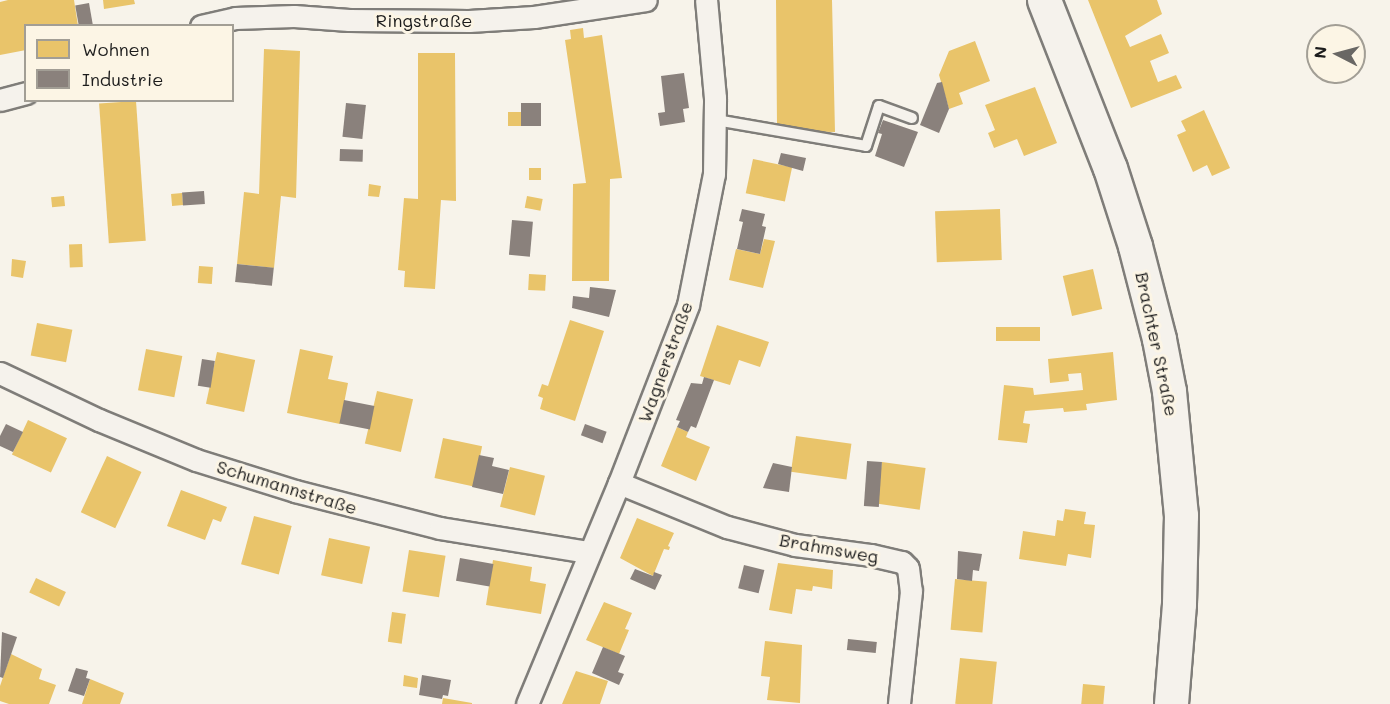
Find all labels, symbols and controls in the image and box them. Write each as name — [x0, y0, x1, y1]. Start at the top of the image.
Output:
street label: Ringstraße — [376, 9, 472, 31]
legend — [24, 24, 234, 102]
north arrow — [1306, 24, 1366, 84]
text: Wohnen — [82, 37, 150, 61]
text: N — [1309, 45, 1331, 59]
text: Industrie — [82, 67, 163, 91]
street label: Brachter Straße — [1131, 270, 1183, 418]
street label: Wagnerstraße — [633, 299, 697, 425]
street label: Schumannstraße — [214, 455, 360, 519]
street label: Brahmsweg — [778, 529, 880, 567]

